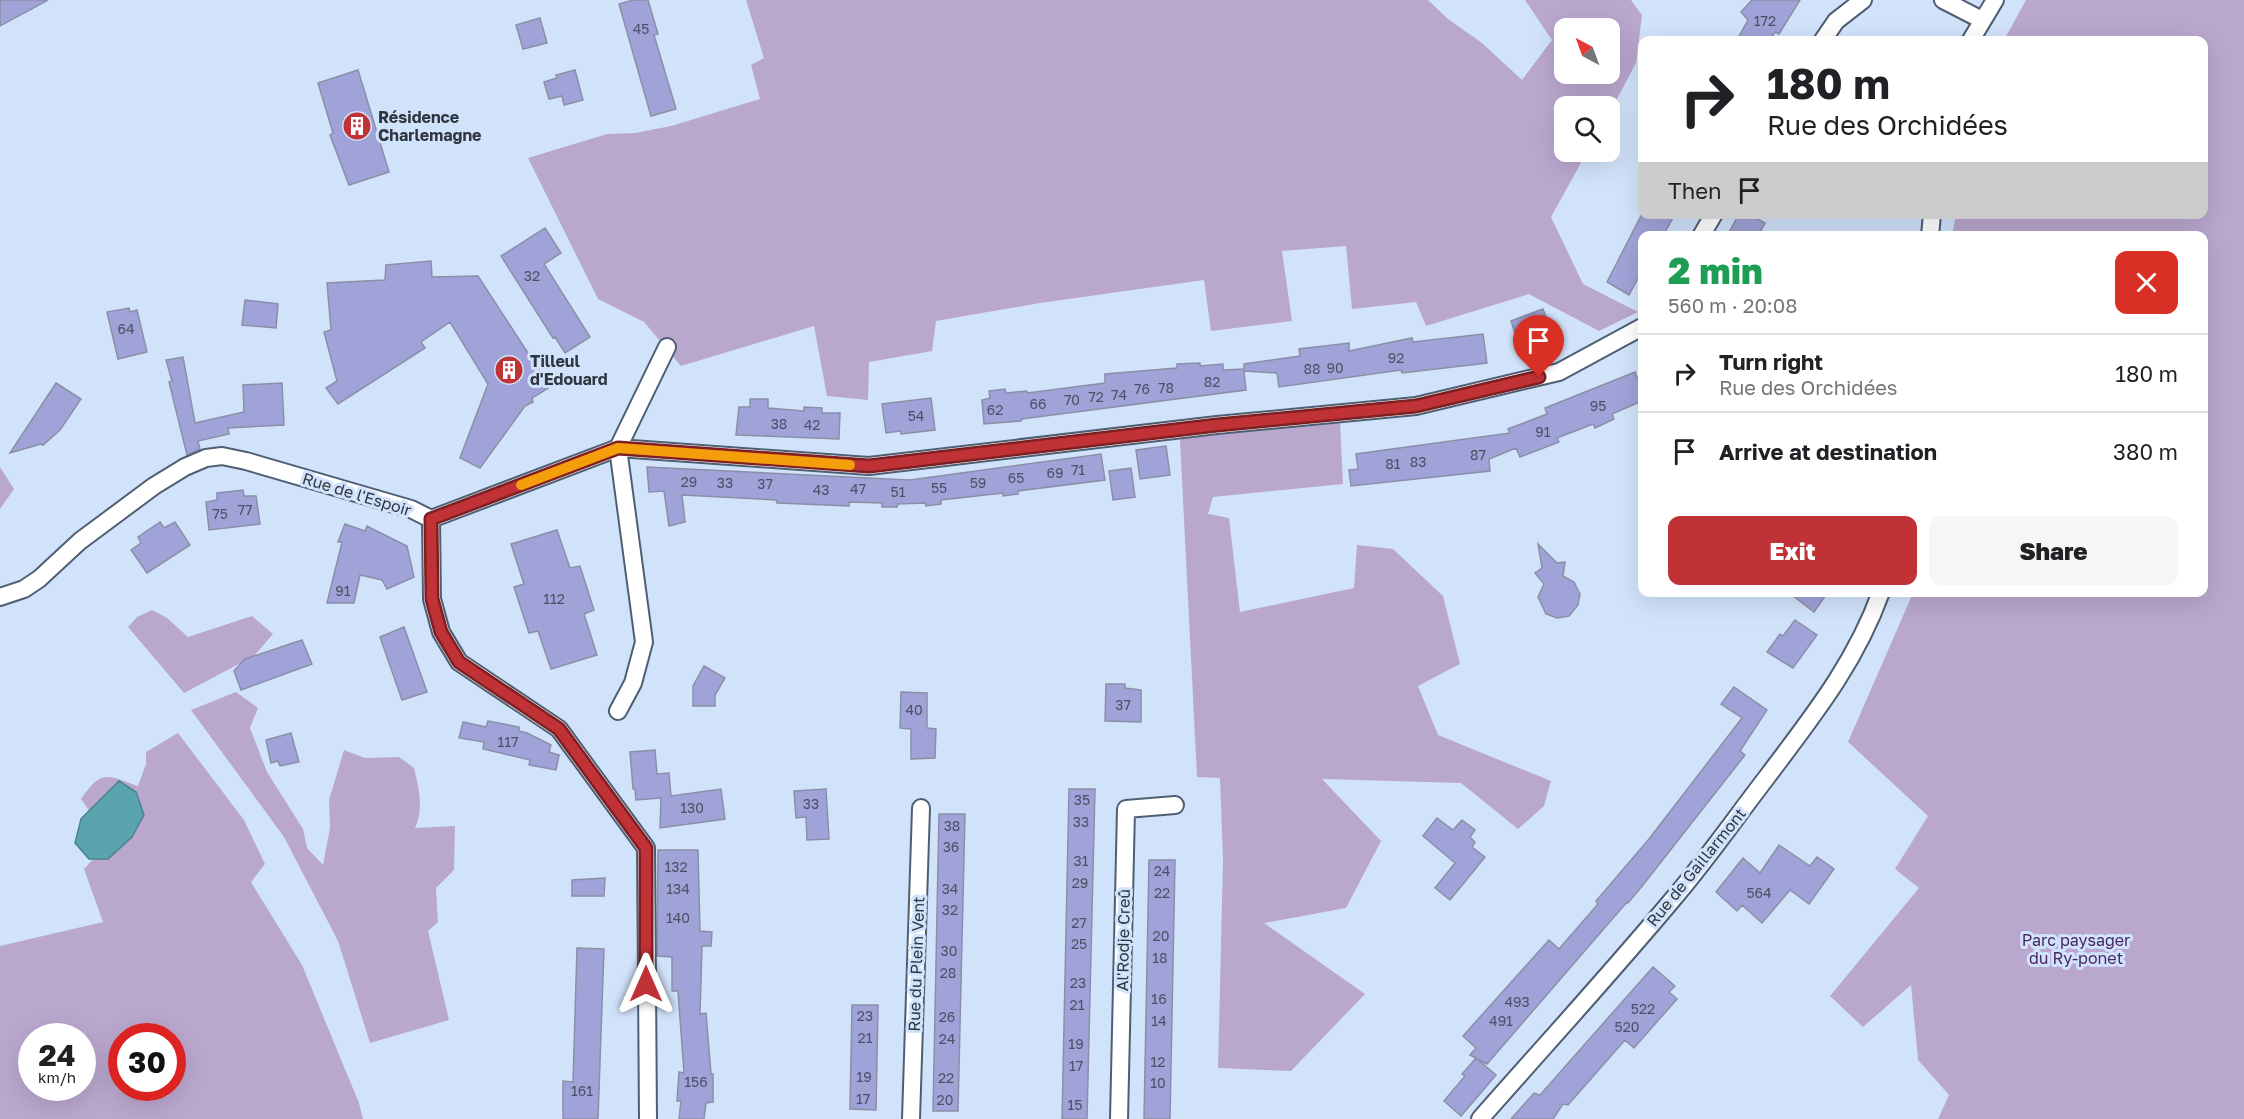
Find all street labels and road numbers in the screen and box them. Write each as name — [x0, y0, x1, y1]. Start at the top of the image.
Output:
street label: Rue de l'Espoir — [300, 468, 414, 520]
street label: Rue de Gaillarmont — [1642, 804, 1750, 930]
street label: Al'Rodje Creû — [1112, 889, 1134, 991]
street label: Rue du Plein Vent — [904, 896, 928, 1032]

